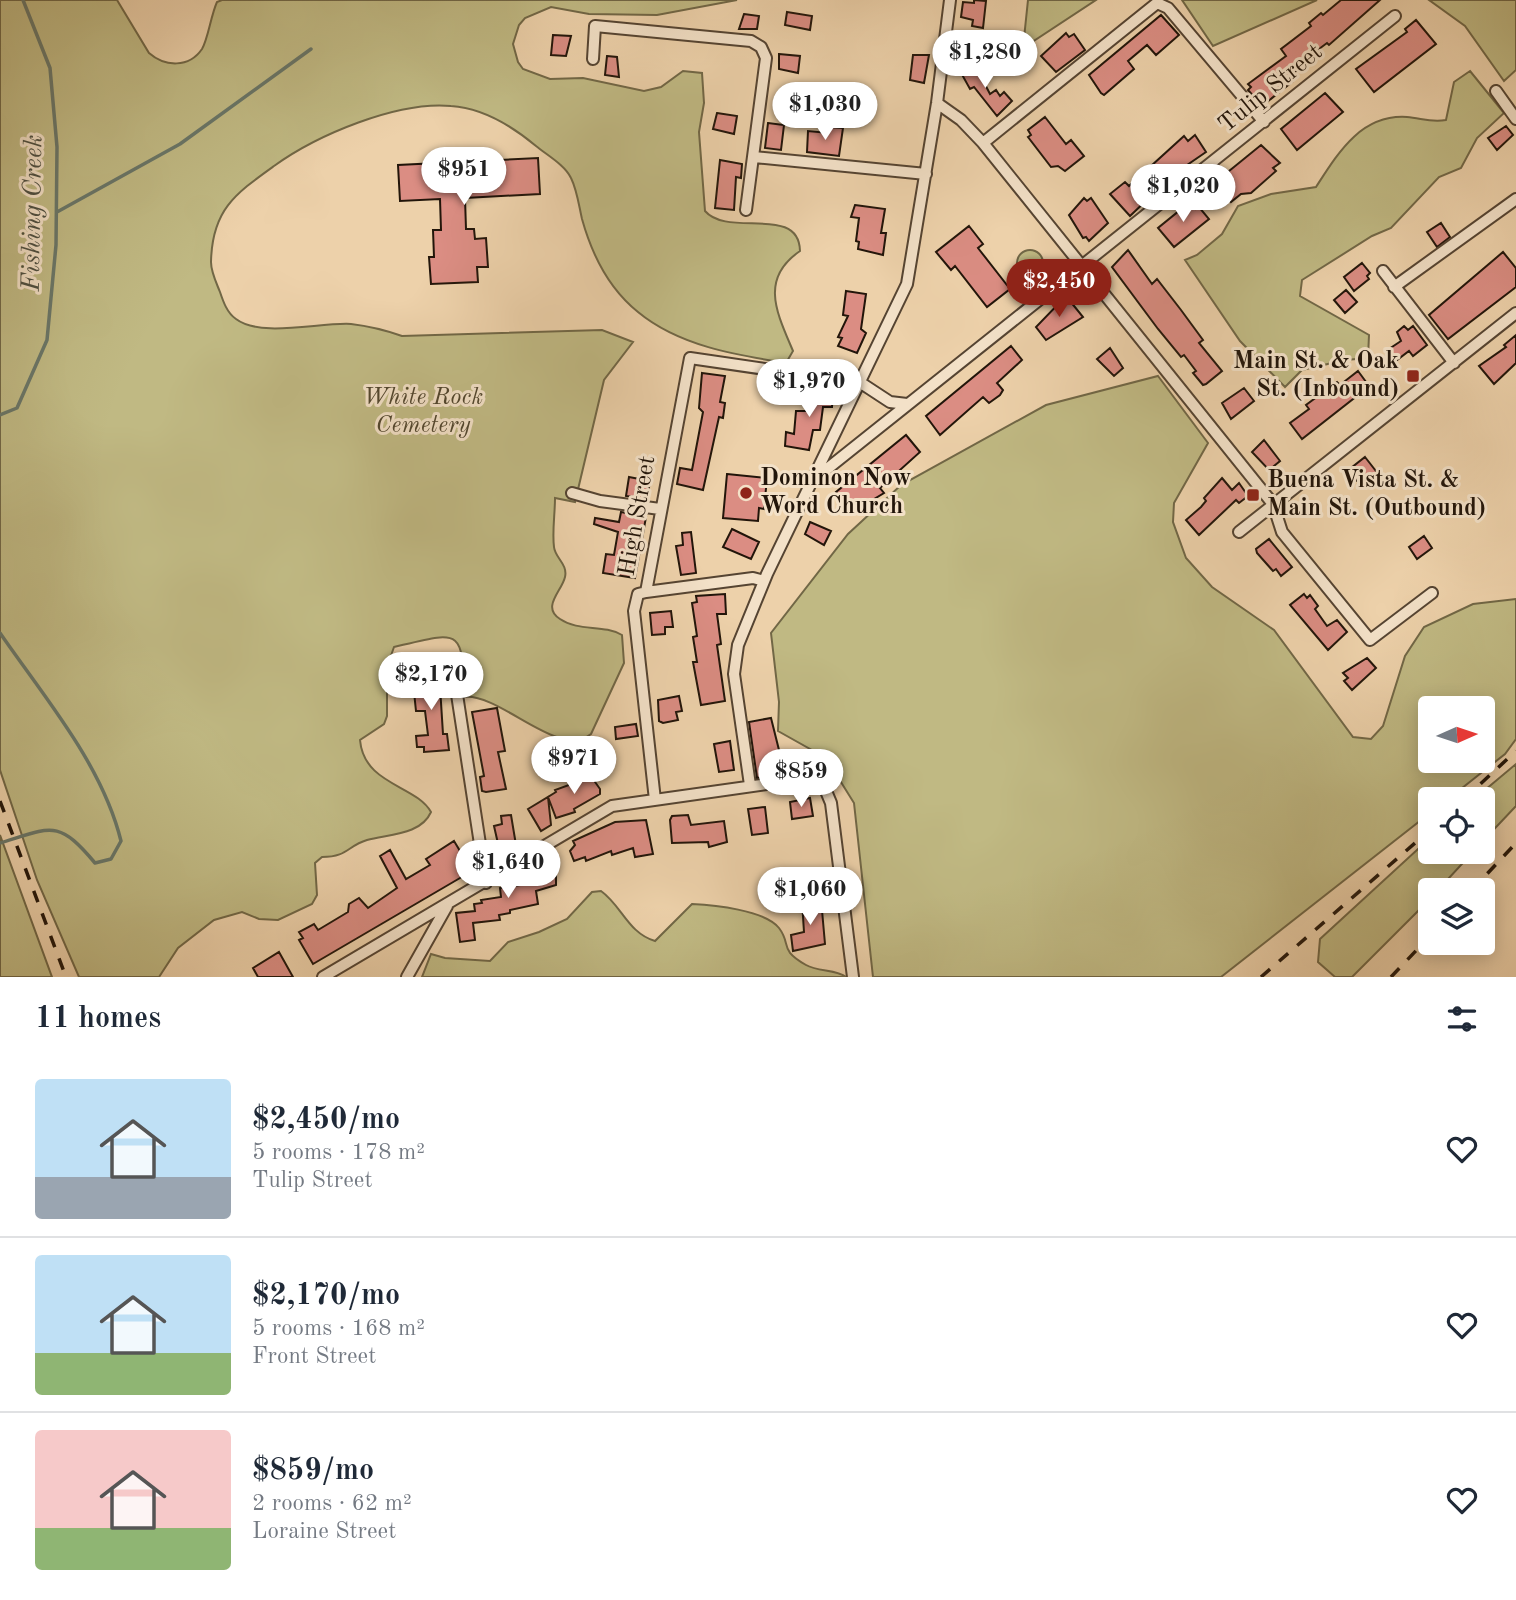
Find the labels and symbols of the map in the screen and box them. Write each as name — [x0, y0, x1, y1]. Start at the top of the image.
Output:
pin: $1,280 — [928, 31, 1042, 90]
street label: Tulip Street — [1215, 40, 1327, 138]
pin: $1,030 — [768, 82, 882, 142]
water label: Fishing Creek — [19, 134, 47, 293]
pin: $951 — [423, 148, 505, 207]
pin: $1,020 — [1126, 164, 1240, 224]
pin: $2,450 — [1002, 260, 1116, 319]
place label: Main St. & Oak St. (Inbound) — [1233, 350, 1399, 402]
pin: $1,970 — [752, 360, 866, 419]
marker: Main St. & Oak St. (Inbound) — [1405, 368, 1421, 384]
park label: White Rock Cemetery — [363, 386, 483, 438]
street label: High Street — [616, 454, 660, 578]
place label: Dominon Now Word Church — [760, 467, 912, 519]
place label: Buena Vista St. & Main St. (Outbound) — [1267, 469, 1486, 521]
marker: Dominon Now Word Church — [738, 485, 754, 501]
marker: Buena Vista St. & Main St. (Outbound) — [1245, 487, 1261, 503]
pin: $2,170 — [374, 652, 488, 712]
north arrow — [1418, 696, 1494, 774]
pin: $971 — [533, 736, 615, 796]
pin: $859 — [760, 750, 842, 809]
pin: $1,640 — [451, 841, 565, 900]
pin: $1,060 — [753, 867, 867, 927]

